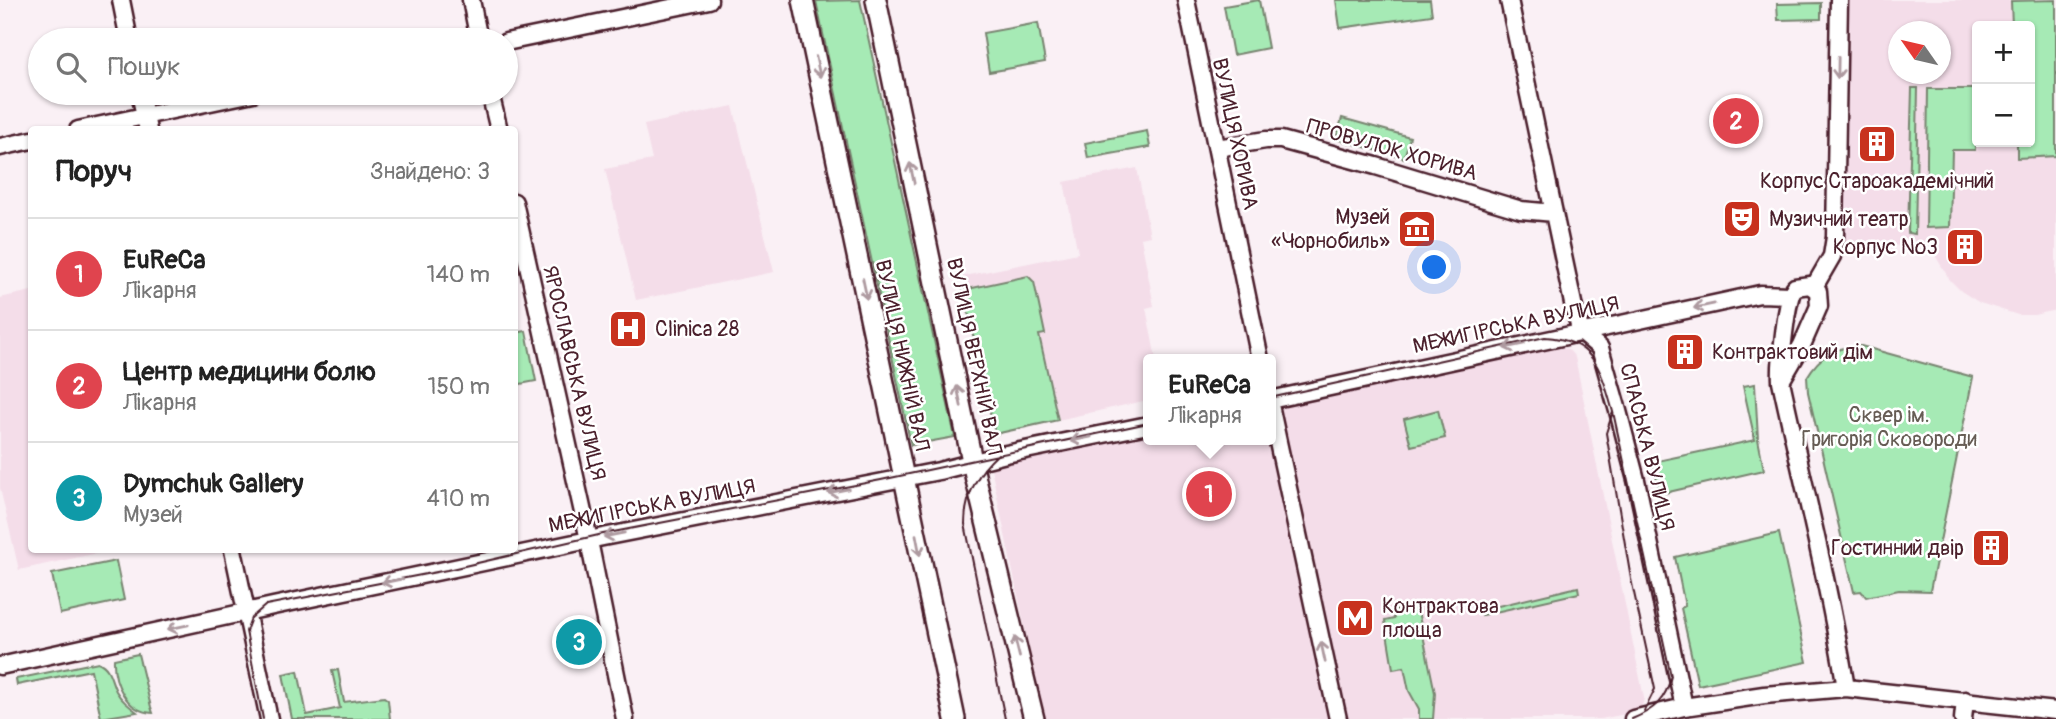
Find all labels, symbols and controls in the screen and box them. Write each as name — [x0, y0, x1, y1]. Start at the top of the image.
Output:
north arrow — [1888, 21, 1951, 84]
map controls — [1972, 21, 2035, 147]
button: + — [1972, 21, 2035, 84]
search box — [28, 28, 518, 105]
icon: search — [52, 48, 90, 86]
text: Пошук — [108, 51, 181, 83]
one-way arrow — [811, 55, 825, 78]
street label: ВУЛИЦЯ ХОРИВА — [1206, 56, 1264, 212]
one-way arrow — [1831, 56, 1844, 79]
button: − — [1972, 84, 2035, 147]
pin: 2 — [1713, 95, 1759, 147]
street label: ПРОВУЛОК ХОРИВА — [1303, 113, 1481, 187]
building icon: Корпус Староакадемічний — [1856, 123, 1898, 165]
text: Поруч — [56, 153, 132, 190]
text: Знайдено: 3 — [370, 157, 490, 186]
one-way arrow — [905, 162, 919, 185]
place label: Корпус Староакадемічний — [1760, 168, 1994, 195]
theatre icon: Музичний театр — [1721, 198, 1763, 240]
place label: Музей «Чорнобиль» — [1271, 204, 1390, 255]
place label: Музичний театр — [1769, 206, 1909, 233]
museum icon: Музей «Чорнобиль» — [1396, 208, 1438, 250]
building icon: Корпус №3 — [1944, 226, 1986, 268]
place label: Корпус №3 — [1833, 234, 1938, 261]
text: EuReCa — [123, 244, 206, 276]
your location — [1417, 250, 1451, 284]
street label: ВУЛИЦЯ ВЕРХНІЙ ВАЛ — [940, 255, 1008, 457]
street label: ВУЛИЦЯ НИЖНІЙ ВАЛ — [869, 257, 935, 453]
text: 1 — [75, 260, 84, 289]
text: 140 m — [427, 260, 490, 289]
street label: ЯРОСЛАВСЬКА ВУЛИЦЯ — [536, 263, 612, 483]
text: Лікарня — [123, 276, 197, 305]
one-way arrow — [859, 277, 873, 300]
street label: МЕЖИГІРСЬКА ВУЛИЦЯ — [1410, 290, 1622, 360]
one-way arrow — [1693, 299, 1716, 313]
hospital icon: Clinica 28 — [607, 308, 649, 350]
place label: Clinica 28 — [655, 316, 739, 343]
building icon: Контрактовий дім — [1664, 331, 1706, 373]
one-way arrow — [1503, 339, 1526, 353]
place label: Контрактовий дім — [1712, 339, 1873, 366]
popup — [1143, 354, 1276, 445]
text: Центр медицини болю — [123, 356, 376, 388]
street label: СПАСЬКА ВУЛИЦЯ — [1613, 360, 1681, 534]
text: EuReCa — [1168, 369, 1251, 401]
text: 2 — [73, 372, 85, 401]
text: 150 m — [427, 372, 490, 401]
one-way arrow — [952, 385, 966, 408]
text: Лікарня — [123, 388, 197, 417]
text: Лікарня — [1168, 401, 1242, 430]
park label: Сквер ім. Григорія Сковороди — [1801, 402, 1977, 453]
one-way arrow — [1070, 433, 1093, 447]
text: Dymchuk Gallery — [123, 468, 303, 500]
pin: 1 — [1186, 468, 1232, 520]
street label: МЕЖИГІРСЬКА ВУЛИЦЯ — [546, 473, 758, 539]
text: 3 — [73, 484, 85, 513]
text: 410 m — [427, 484, 490, 513]
one-way arrow — [827, 485, 850, 498]
text: Музей — [123, 500, 183, 529]
building icon: Гостинний двір — [1970, 527, 2012, 569]
one-way arrow — [603, 528, 626, 542]
one-way arrow — [911, 533, 925, 556]
place label: Гостинний двір — [1831, 535, 1964, 562]
one-way arrow — [381, 574, 404, 588]
place label: Контрактова площа — [1382, 593, 1499, 644]
metro station icon: Контрактова площа — [1334, 597, 1376, 639]
pin: 3 — [556, 616, 602, 668]
one-way arrow — [167, 620, 190, 634]
one-way arrow — [1010, 636, 1023, 659]
one-way arrow — [1316, 641, 1330, 664]

